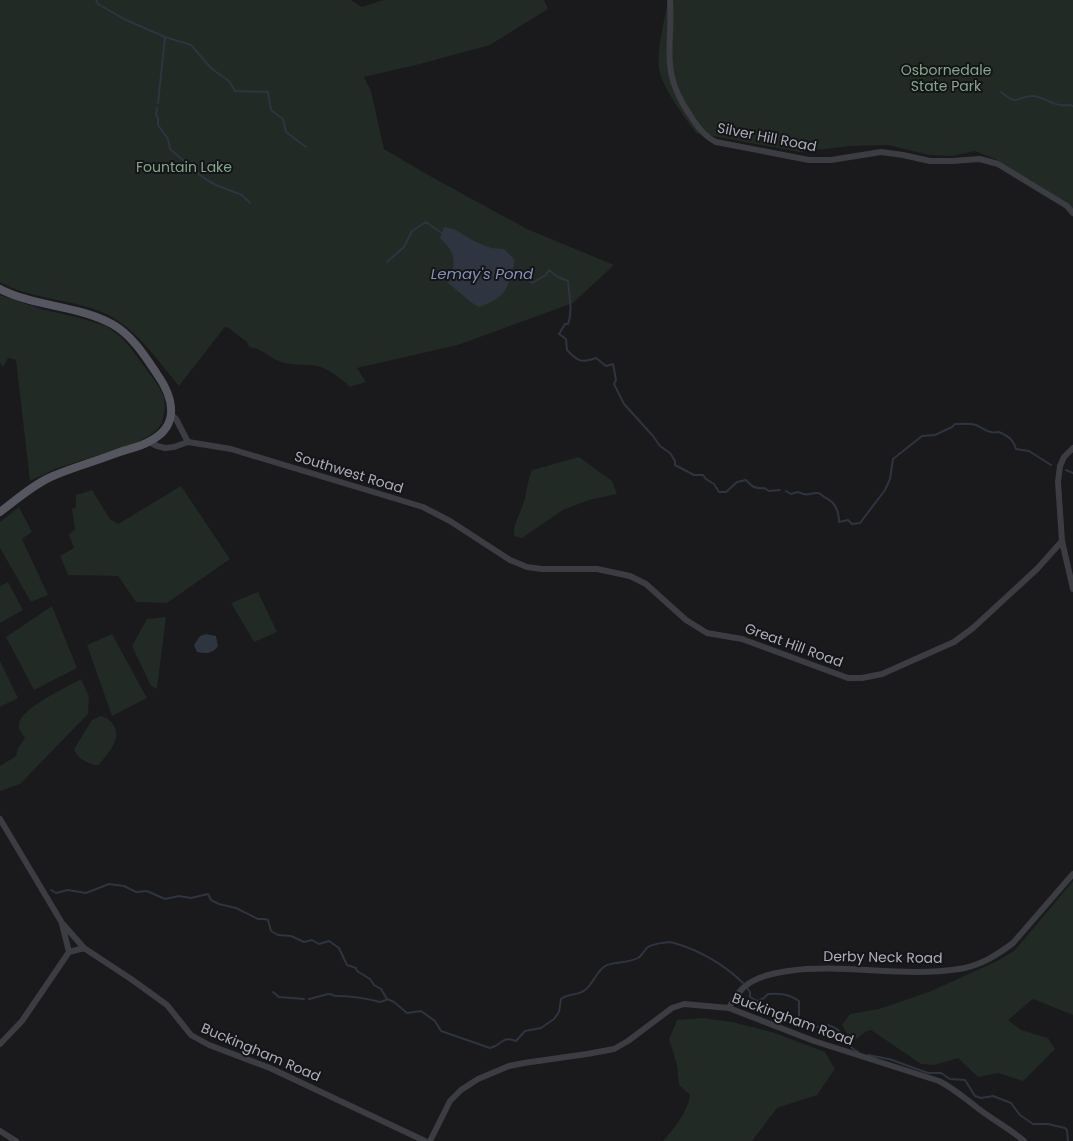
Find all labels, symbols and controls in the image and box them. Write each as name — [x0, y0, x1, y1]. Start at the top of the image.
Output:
park label: Osbornedale State Park — [901, 60, 992, 96]
street label: Silver Hill Road — [716, 118, 818, 156]
park label: Fountain Lake — [136, 157, 232, 177]
water label: Lemay's Pond — [431, 263, 534, 284]
street label: Southwest Road — [292, 446, 406, 498]
street label: Great Hill Road — [742, 618, 846, 672]
street label: Derby Neck Road — [823, 946, 943, 968]
street label: Buckingham Road — [729, 988, 857, 1050]
street label: Buckingham Road — [198, 1018, 324, 1086]

